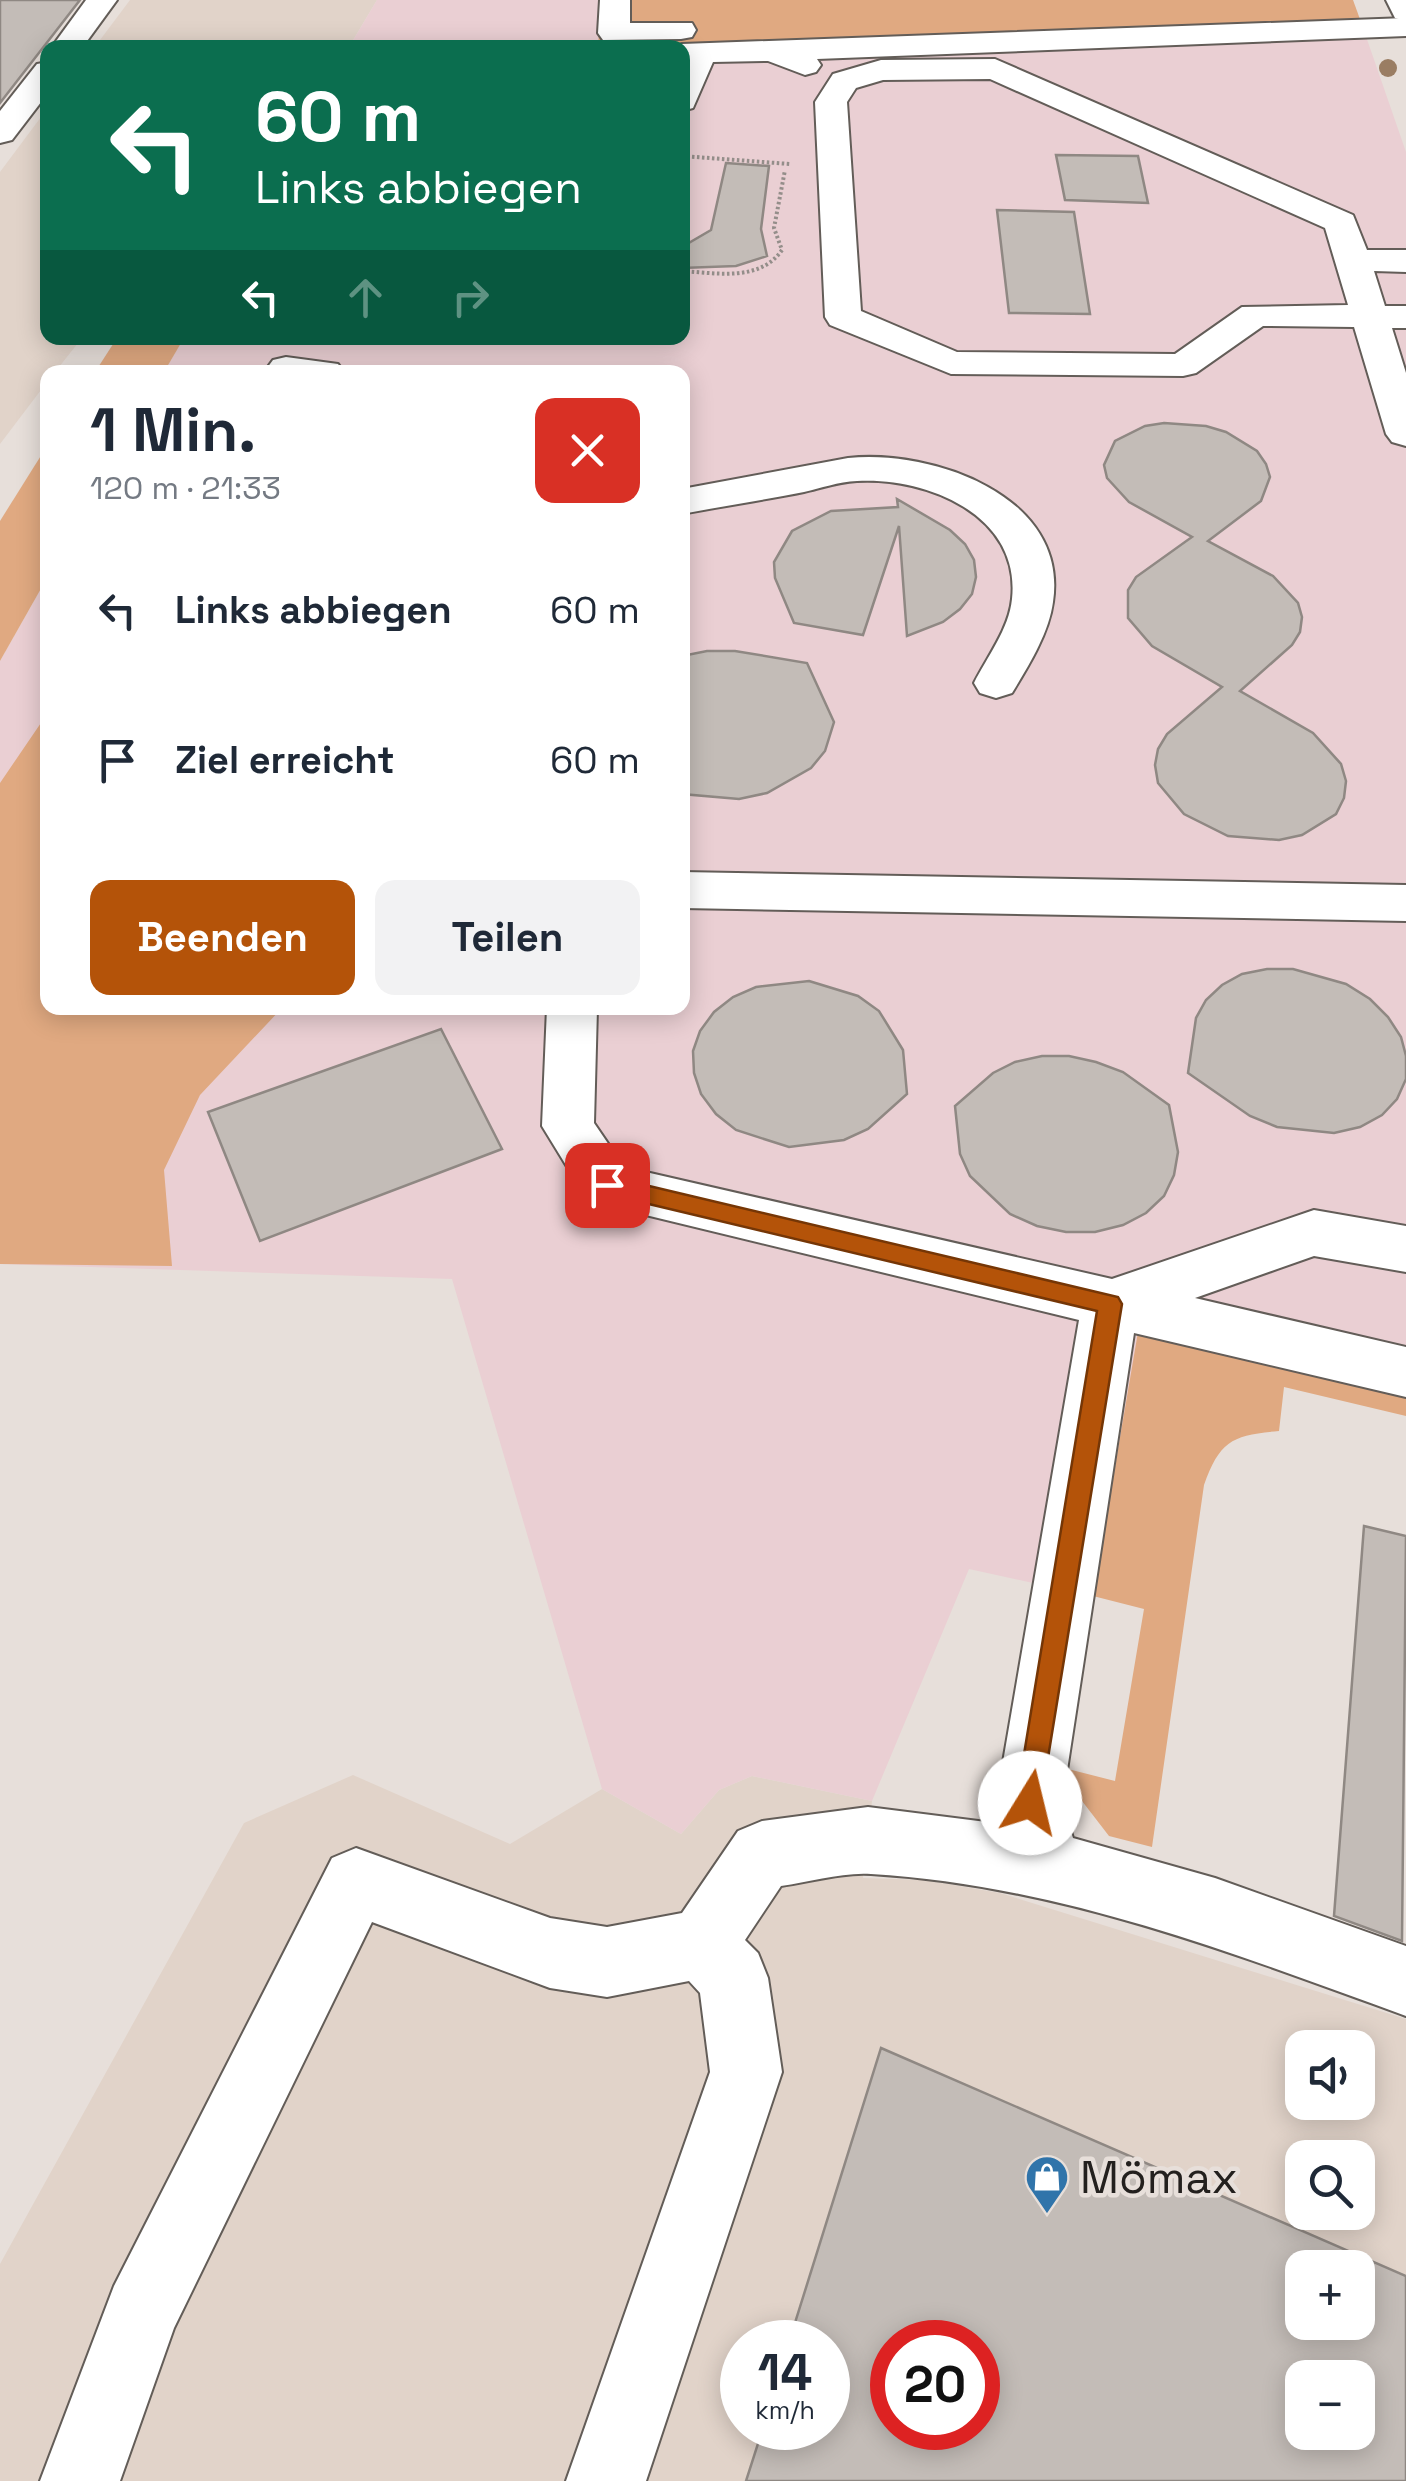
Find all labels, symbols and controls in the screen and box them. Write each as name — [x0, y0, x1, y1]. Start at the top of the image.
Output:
text: 60 m — [255, 72, 421, 161]
icon: left — [90, 80, 220, 210]
text: Links abbiegen — [255, 159, 582, 216]
icon: left — [233, 270, 288, 325]
icon: ahead — [338, 270, 393, 325]
icon: right — [443, 270, 498, 325]
text: 1 Min. — [90, 392, 256, 469]
button: close — [535, 398, 640, 503]
text: 120 m · 21:33 — [90, 468, 281, 508]
icon: left — [90, 583, 145, 638]
text: Links abbiegen — [175, 586, 452, 634]
text: 60 m — [550, 586, 640, 634]
icon: arrive — [90, 733, 145, 788]
text: Ziel erreicht — [175, 736, 395, 784]
text: 60 m — [550, 736, 640, 784]
button: Beenden — [90, 880, 355, 995]
button: Teilen — [375, 880, 640, 995]
pin — [565, 1143, 650, 1228]
icon: arrive — [580, 1158, 635, 1213]
position arrow — [978, 1751, 1082, 1855]
map controls — [1285, 2030, 1375, 2450]
button: sound — [1285, 2030, 1375, 2120]
button: search — [1285, 2140, 1375, 2230]
place label: Mömax — [1080, 2149, 1238, 2206]
shop icon: Mömax — [1024, 2154, 1070, 2215]
button: + — [1285, 2250, 1375, 2340]
speed limit sign: 20 — [870, 2320, 1000, 2450]
text: 14 — [758, 2341, 812, 2405]
button: − — [1285, 2360, 1375, 2450]
text: km/h — [755, 2394, 815, 2426]

